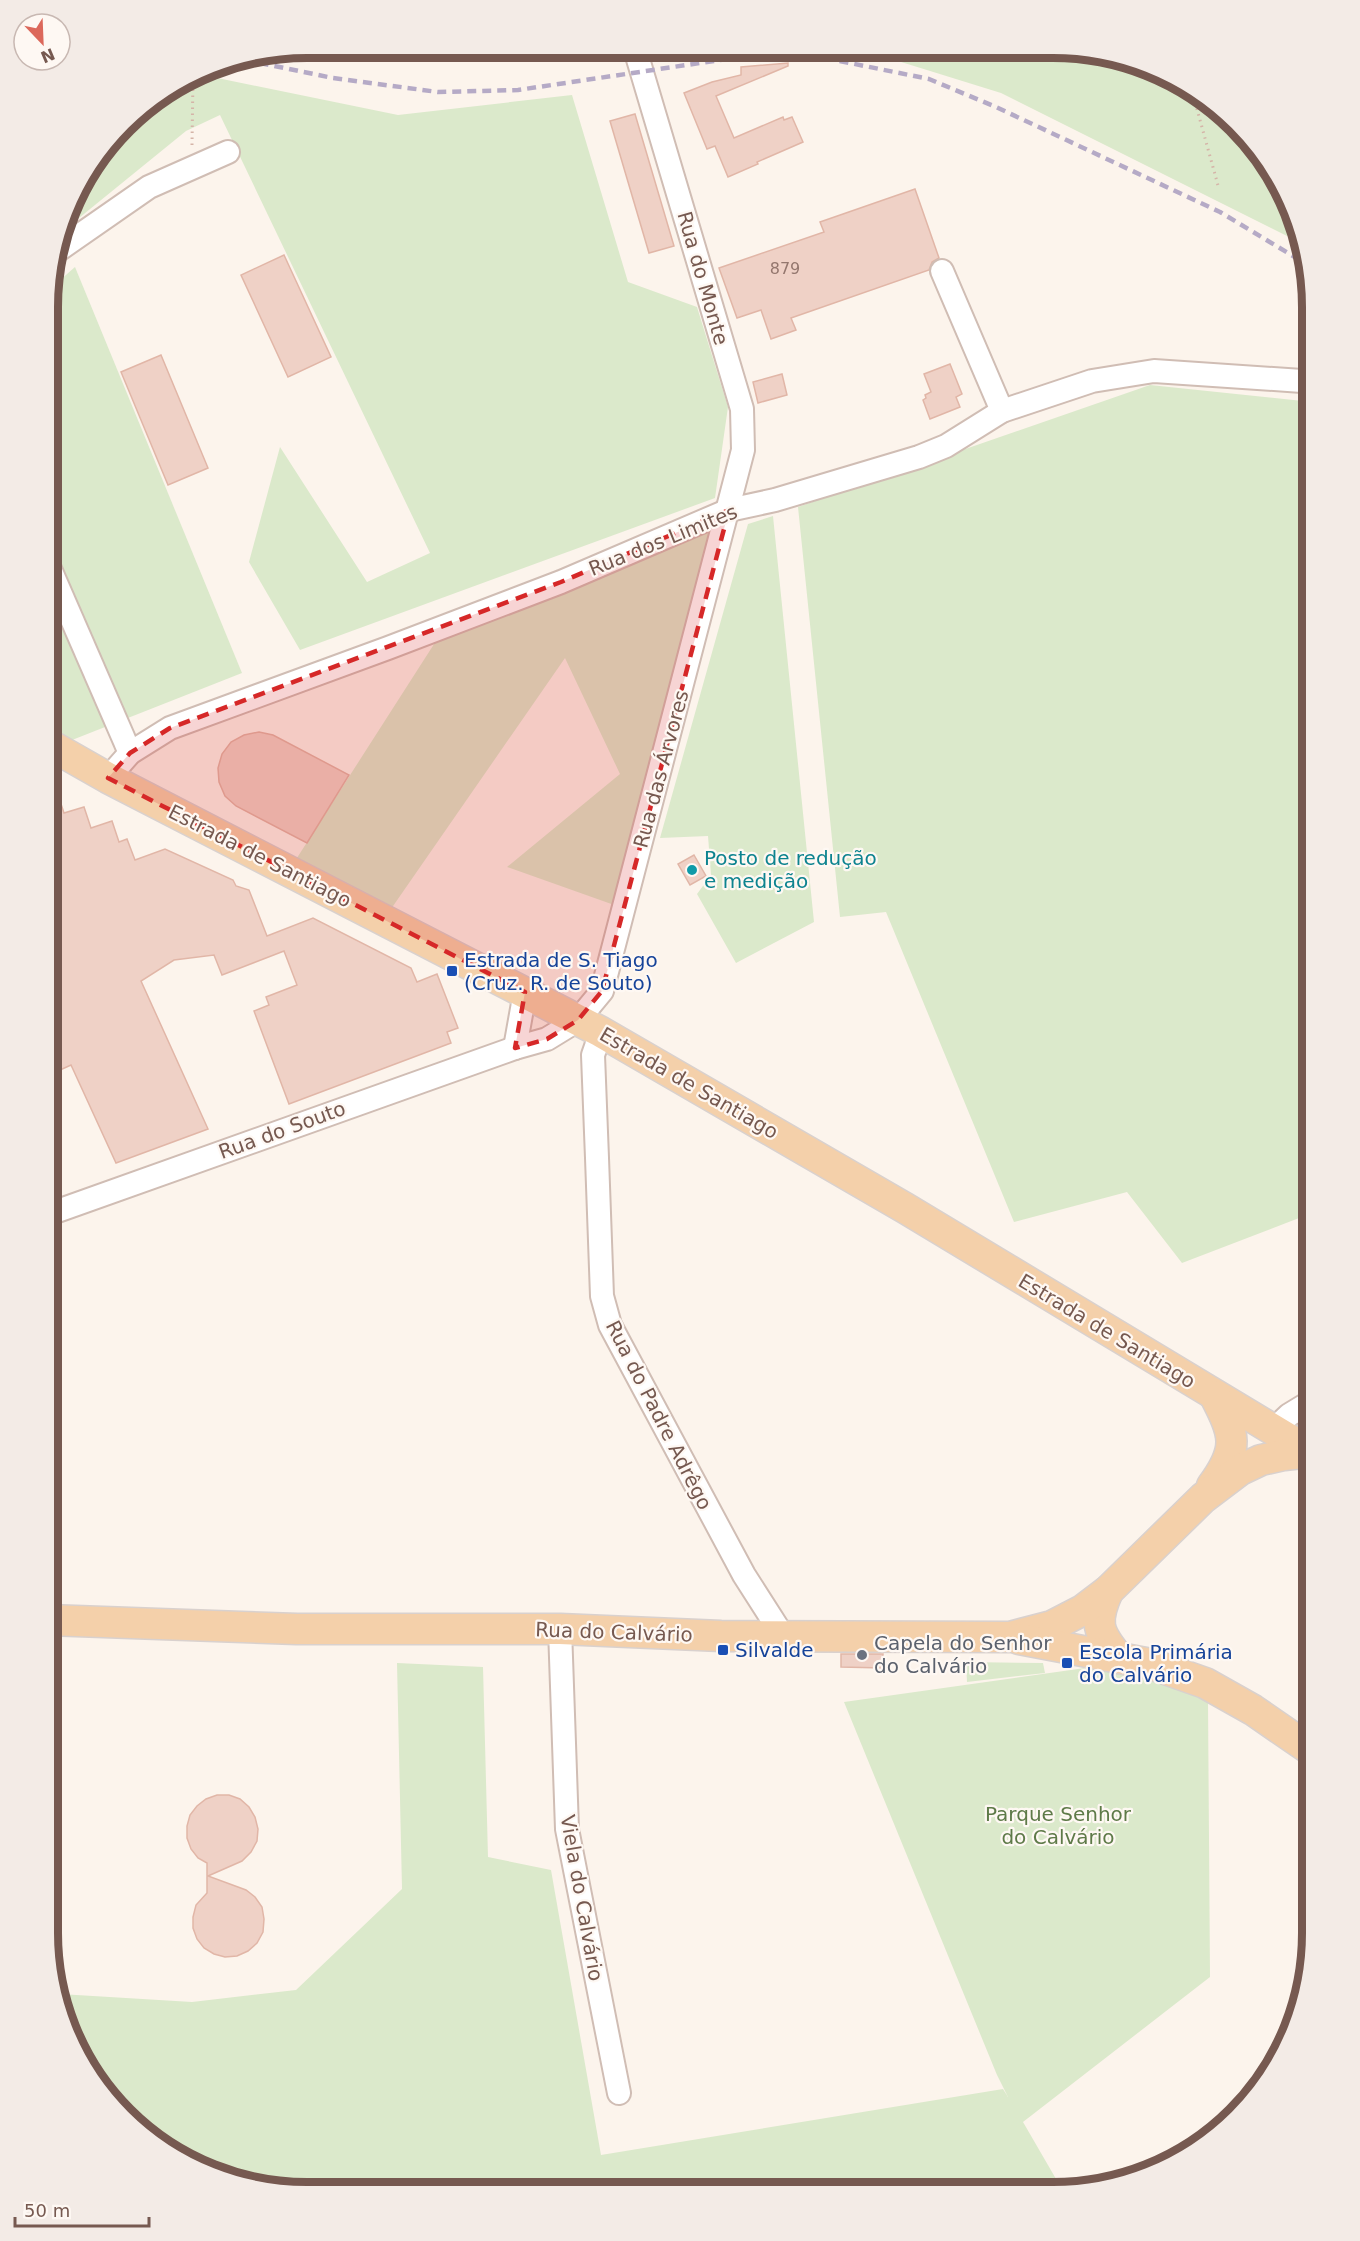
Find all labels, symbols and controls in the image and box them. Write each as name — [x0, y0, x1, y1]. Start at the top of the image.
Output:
north arrow — [12, 12, 72, 72]
text: N — [38, 44, 58, 67]
street label: Rua do Monte — [672, 208, 734, 348]
house number: 879 — [770, 259, 800, 278]
street label: Rua dos Limites — [585, 499, 741, 581]
street label: Rua das Árvores — [628, 687, 694, 851]
street label: Estrada de Santiago — [164, 799, 356, 913]
place label: Posto de redução e medição — [704, 846, 877, 893]
marker: Posto de redução e medição — [685, 863, 699, 877]
place label: Estrada de S. Tiago (Cruz. R. de Souto) — [464, 948, 658, 995]
marker: Estrada de S. Tiago (Cruz. R. de Souto) — [445, 964, 459, 978]
street label: Estrada de Santiago — [595, 1022, 783, 1144]
street label: Rua do Souto — [215, 1096, 349, 1164]
street label: Estrada de Santiago — [1014, 1269, 1200, 1393]
street label: Rua do Padre Adrêgo — [601, 1316, 717, 1514]
street label: Rua do Calvário — [535, 1617, 693, 1647]
place label: Capela do Senhor do Calvário — [874, 1631, 1052, 1678]
place label: Silvalde — [735, 1638, 813, 1662]
place label: Escola Primária do Calvário — [1079, 1640, 1233, 1687]
marker: Silvalde — [716, 1643, 730, 1657]
marker: Capela do Senhor do Calvário — [855, 1648, 869, 1662]
marker: Escola Primária do Calvário — [1060, 1656, 1074, 1670]
park label: Parque Senhor do Calvário — [985, 1802, 1132, 1849]
street label: Viela do Calvário — [556, 1813, 608, 1983]
scale bar — [15, 2190, 148, 2228]
text: 50 m — [24, 2200, 70, 2221]

